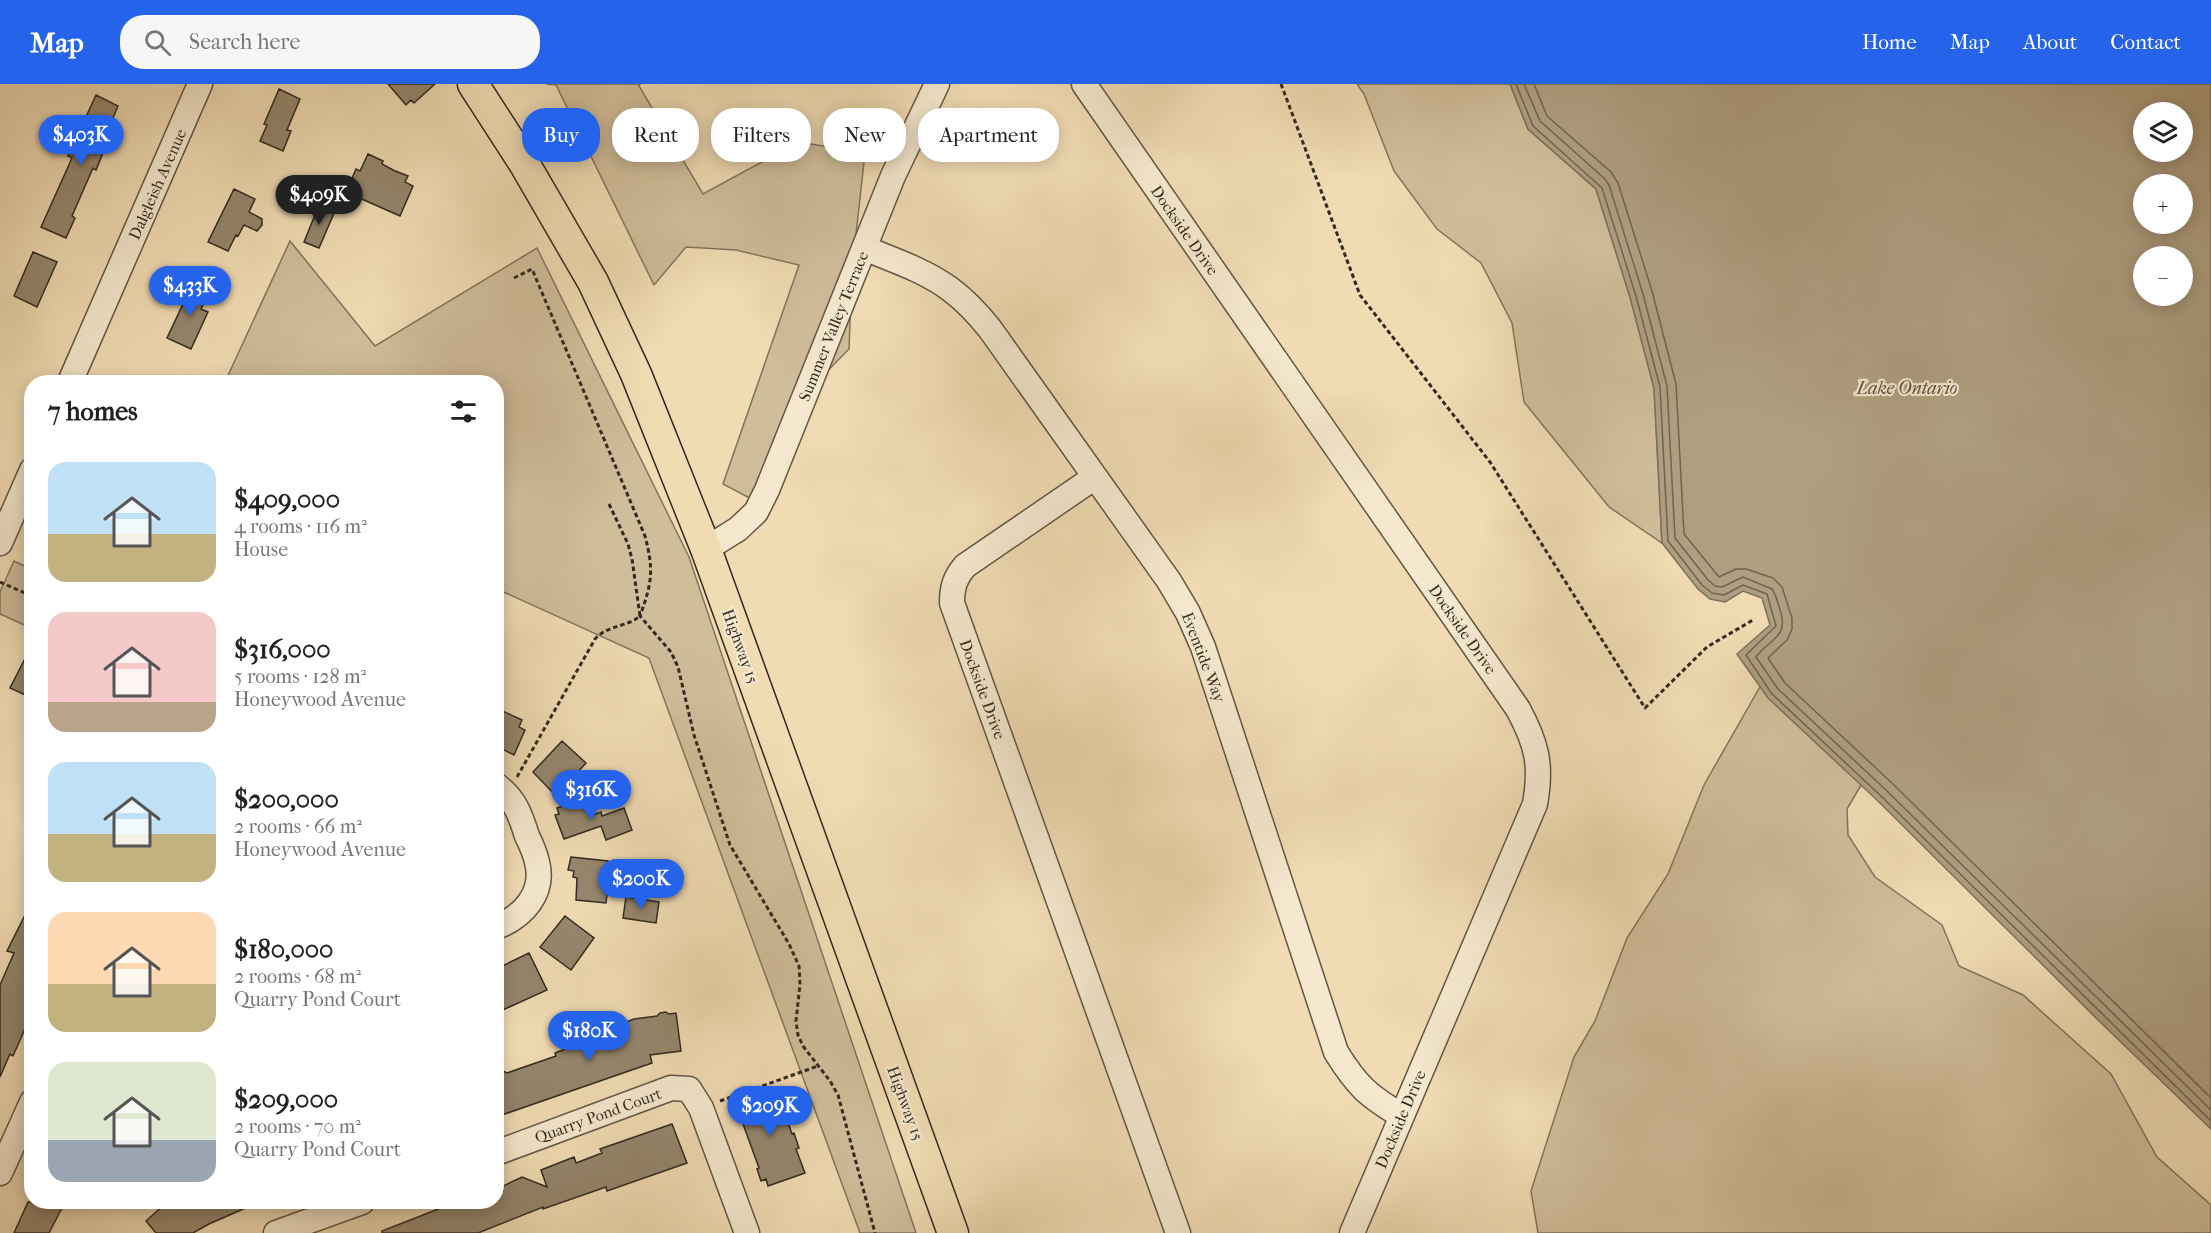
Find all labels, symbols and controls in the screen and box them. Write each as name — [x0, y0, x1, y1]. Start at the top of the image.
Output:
search box — [120, 15, 540, 69]
text: Map — [30, 26, 84, 59]
icon: search — [141, 26, 174, 59]
text: Search here — [189, 29, 300, 55]
text: Home — [1862, 30, 1917, 54]
text: Map — [1950, 30, 1990, 54]
text: About — [2023, 30, 2077, 54]
text: Contact — [2110, 30, 2181, 54]
map controls — [2133, 102, 2193, 306]
button: layers — [2133, 102, 2193, 162]
chip: Buy — [522, 108, 600, 162]
chip: Rent — [612, 108, 699, 162]
chip: Filters — [711, 108, 811, 162]
chip: New — [823, 108, 906, 162]
chip: Apartment — [918, 108, 1059, 162]
pin: $403K — [39, 115, 123, 166]
text: $403K — [53, 123, 109, 146]
street label: Dalgleish Avenue — [125, 126, 190, 243]
button: + — [2133, 174, 2193, 234]
pin: $409K — [277, 175, 361, 226]
street label: Dockside Drive — [1147, 182, 1223, 279]
text: $409K — [290, 183, 348, 206]
button: − — [2133, 246, 2193, 306]
street label: Summer Valley Terrace — [795, 248, 872, 404]
pin: $433K — [148, 266, 232, 317]
text: $433K — [163, 274, 217, 297]
water label: Lake Ontario — [1855, 378, 1957, 399]
icon: filters — [447, 395, 480, 428]
text: 7 homes — [48, 396, 138, 427]
text: $409,000 — [234, 484, 340, 515]
icon: home — [96, 486, 168, 558]
text: 4 rooms · 116 m² — [234, 515, 367, 538]
text: House — [234, 538, 288, 561]
street label: Dockside Drive — [1425, 581, 1501, 678]
street label: Highway 15 — [718, 606, 763, 686]
street label: Eventide Way — [1178, 609, 1230, 705]
text: $316,000 — [234, 634, 331, 665]
icon: home — [96, 636, 168, 708]
street label: Dockside Drive — [956, 636, 1009, 742]
text: 5 rooms · 128 m² — [234, 665, 366, 688]
text: Honeywood Avenue — [234, 688, 406, 711]
pin: $316K — [549, 770, 633, 821]
text: $316K — [565, 778, 617, 801]
text: $200,000 — [234, 784, 339, 815]
icon: home — [96, 786, 168, 858]
text: 2 rooms · 66 m² — [234, 815, 362, 838]
text: Honeywood Avenue — [234, 838, 406, 861]
pin: $200K — [599, 859, 683, 910]
text: $200K — [612, 867, 670, 890]
text: $180,000 — [234, 934, 333, 965]
icon: home — [96, 936, 168, 1008]
text: 2 rooms · 68 m² — [234, 965, 361, 988]
text: Quarry Pond Court — [234, 988, 401, 1011]
pin: $180K — [547, 1011, 631, 1062]
text: $180K — [562, 1019, 616, 1042]
street label: Highway 15 — [883, 1063, 928, 1143]
street label: Dockside Drive — [1371, 1067, 1430, 1171]
text: $209,000 — [234, 1084, 338, 1115]
street label: Quarry Pond Court — [532, 1084, 664, 1147]
icon: home — [96, 1086, 168, 1158]
pin: $209K — [728, 1086, 812, 1137]
text: $209K — [741, 1094, 799, 1117]
text: 2 rooms · 70 m² — [234, 1115, 361, 1138]
text: Quarry Pond Court — [234, 1138, 401, 1161]

